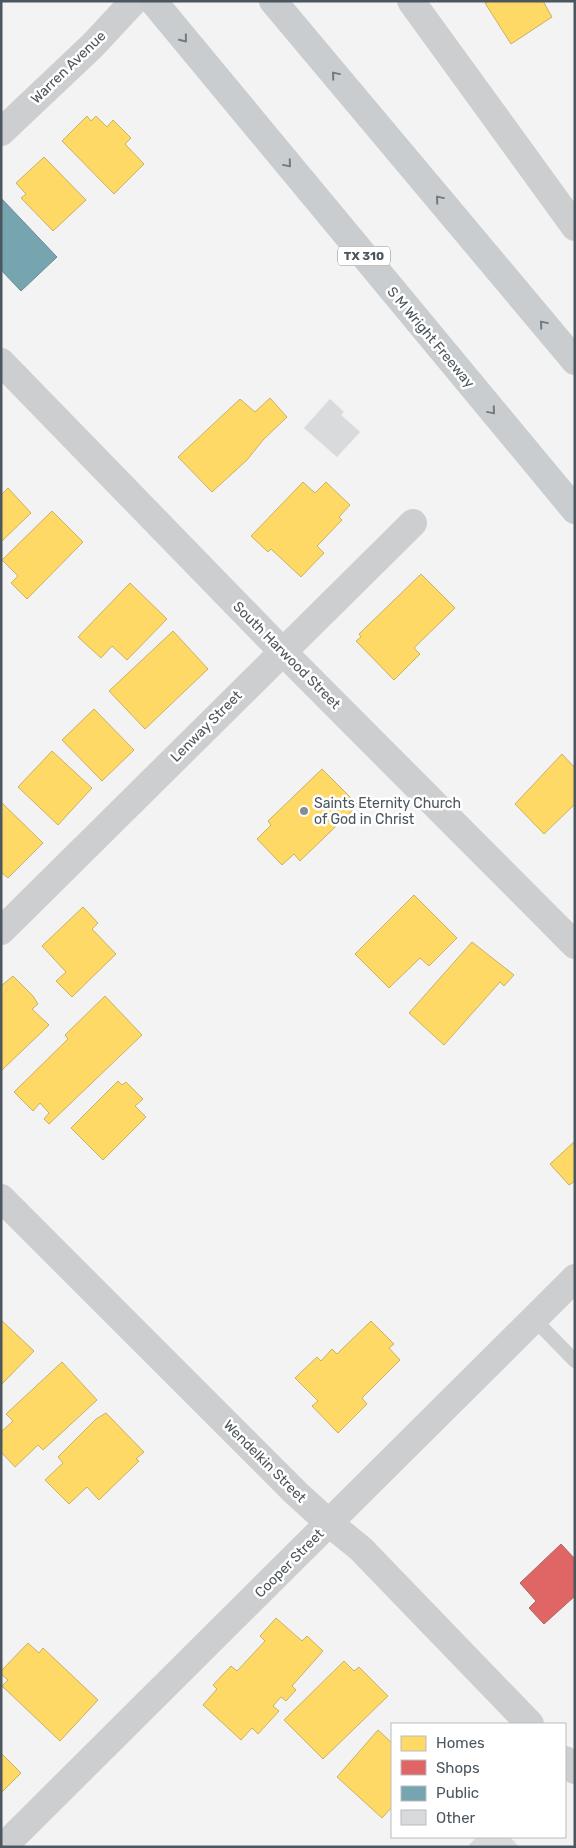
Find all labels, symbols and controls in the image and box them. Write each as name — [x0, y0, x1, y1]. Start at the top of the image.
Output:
street label: Warren Avenue — [27, 27, 109, 107]
one-way arrow — [179, 33, 187, 42]
one-way arrow — [332, 71, 341, 80]
one-way arrow — [282, 158, 290, 167]
one-way arrow — [436, 196, 445, 205]
road number: TX 310 — [338, 247, 390, 266]
street label: S M Wright Freeway — [383, 283, 478, 392]
one-way arrow — [541, 321, 549, 330]
one-way arrow — [486, 405, 495, 414]
street label: South Harwood Street — [229, 598, 344, 713]
street label: Lenway Street — [167, 687, 246, 766]
place label: Saints Eternity Church of God in Christ — [314, 795, 461, 828]
marker: Saints Eternity Church of God in Christ — [298, 805, 310, 817]
street label: Wendelkin Street — [220, 1417, 310, 1507]
street label: Cooper Street — [251, 1525, 328, 1601]
legend — [391, 1723, 566, 1838]
text: Homes — [436, 1734, 485, 1752]
text: Shops — [436, 1759, 480, 1777]
text: Public — [436, 1784, 479, 1802]
text: Other — [436, 1809, 476, 1827]

